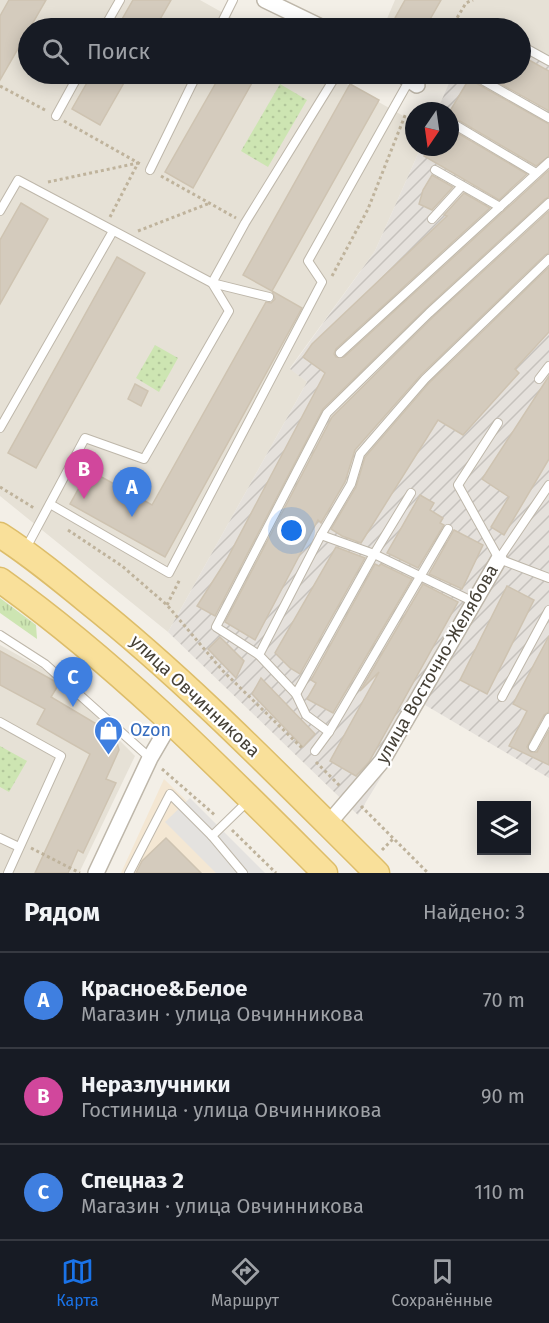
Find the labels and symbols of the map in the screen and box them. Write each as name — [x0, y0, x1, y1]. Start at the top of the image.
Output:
north arrow — [405, 102, 459, 156]
pin: B — [64, 450, 104, 499]
pin: A — [112, 468, 152, 517]
your location — [277, 516, 306, 545]
street label: улица Восточно-Желябова — [371, 561, 503, 767]
street label: улица Овчинникова — [125, 630, 265, 762]
pin: C — [54, 658, 92, 707]
shop icon: Ozon — [93, 714, 125, 756]
place label: Ozon — [130, 719, 171, 741]

